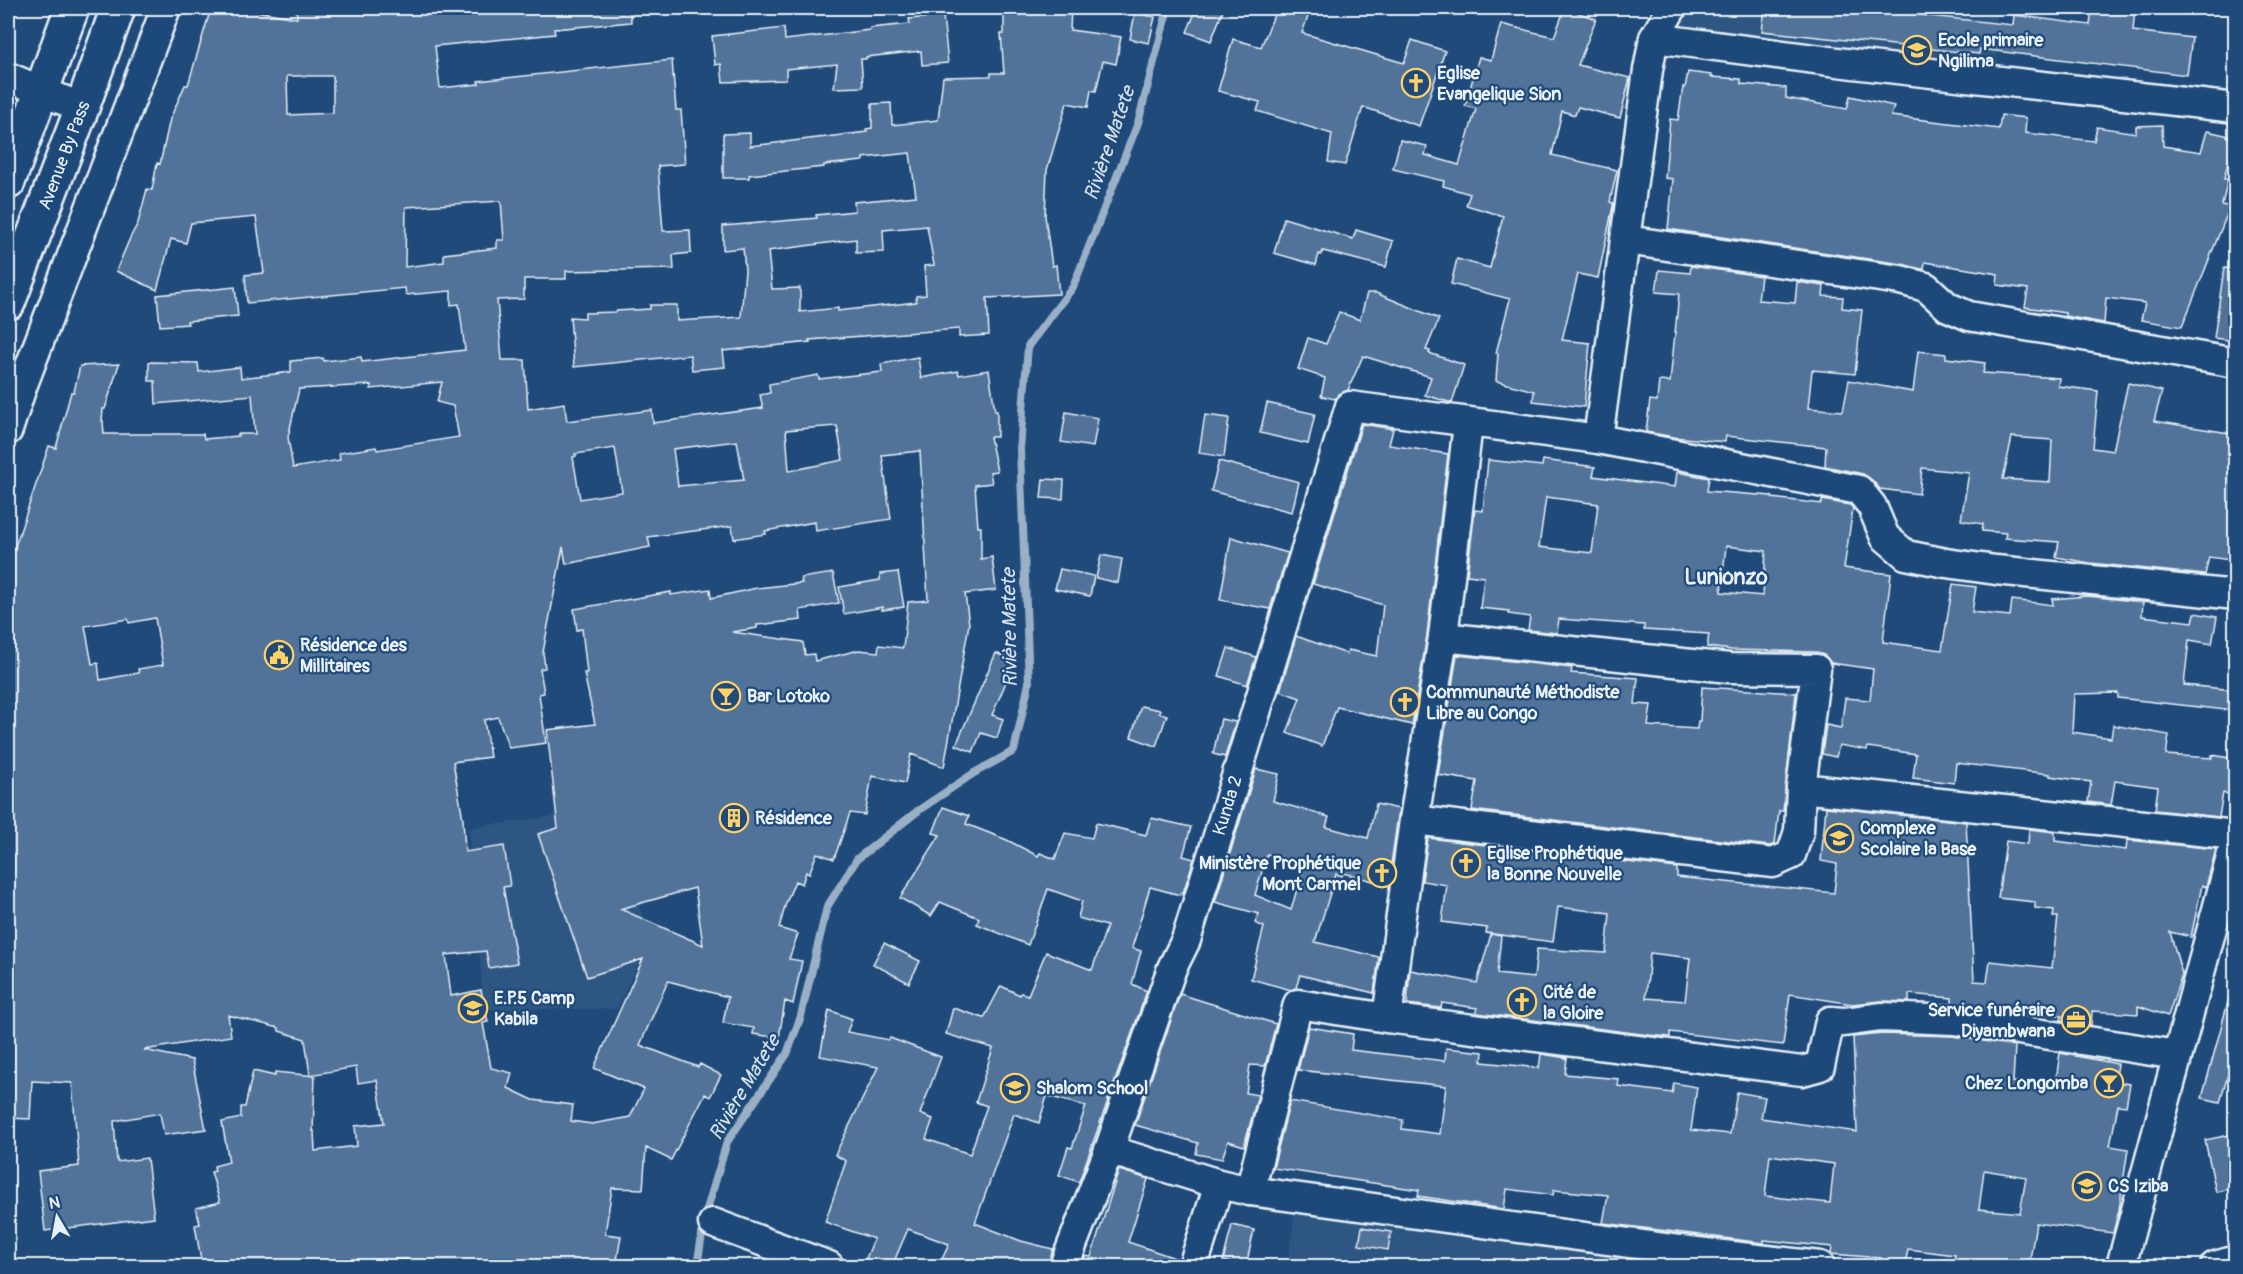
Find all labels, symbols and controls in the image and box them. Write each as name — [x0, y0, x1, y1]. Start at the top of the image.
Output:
place label: Ecole primaire Ngilima — [1938, 29, 2045, 73]
school or university icon: Ecole primaire Ngilima — [1901, 34, 1933, 66]
place label: Eglise Evangelique Sion — [1437, 62, 1562, 106]
church icon: Eglise Evangelique Sion — [1400, 67, 1432, 99]
water label: Rivière Matete — [1078, 81, 1141, 203]
street label: Avenue By Pass — [33, 98, 96, 213]
district label: Lunionzo — [1684, 564, 1768, 591]
water label: Rivière Matete — [996, 566, 1023, 688]
place label: Résidence des Millitaires — [300, 634, 408, 678]
public building icon: Résidence des Millitaires — [263, 639, 295, 671]
bar icon: Bar Lotoko — [710, 680, 742, 712]
place label: Communauté Méthodiste Libre au Congo — [1426, 681, 1620, 725]
place label: Bar Lotoko — [747, 685, 830, 708]
church icon: Communauté Méthodiste Libre au Congo — [1389, 686, 1421, 718]
street label: Kunda 2 — [1208, 773, 1248, 838]
building icon: Résidence — [718, 802, 750, 834]
place label: Résidence — [755, 807, 833, 830]
place label: Complexe Scolaire la Base — [1860, 817, 1977, 861]
school or university icon: Complexe Scolaire la Base — [1823, 822, 1855, 854]
place label: Eglise Prophétique la Bonne Nouvelle — [1487, 842, 1624, 886]
church icon: Eglise Prophétique la Bonne Nouvelle — [1450, 847, 1482, 879]
place label: Ministère Prophétique Mont Carmel — [1199, 852, 1362, 896]
church icon: Ministère Prophétique Mont Carmel — [1366, 857, 1398, 889]
place label: Cité de la Gloire — [1543, 981, 1605, 1025]
church icon: Cité de la Gloire — [1506, 986, 1538, 1018]
place label: E.P.5 Camp Kabila — [494, 987, 575, 1031]
school or university icon: E.P.5 Camp Kabila — [457, 992, 489, 1024]
place label: Service funéraire Diyambwana — [1928, 999, 2056, 1043]
office icon: Service funéraire Diyambwana — [2060, 1004, 2092, 1036]
water label: Rivière Matete — [703, 1028, 787, 1145]
bar icon: Chez Longomba — [2093, 1067, 2125, 1099]
school or university icon: Shalom School — [999, 1072, 1031, 1104]
place label: Chez Longomba — [1965, 1072, 2089, 1095]
place label: Shalom School — [1036, 1077, 1148, 1100]
school or university icon: CS Iziba — [2071, 1170, 2103, 1202]
place label: CS Iziba — [2108, 1175, 2169, 1198]
north arrow — [27, 1187, 87, 1247]
text: N — [48, 1192, 62, 1214]

